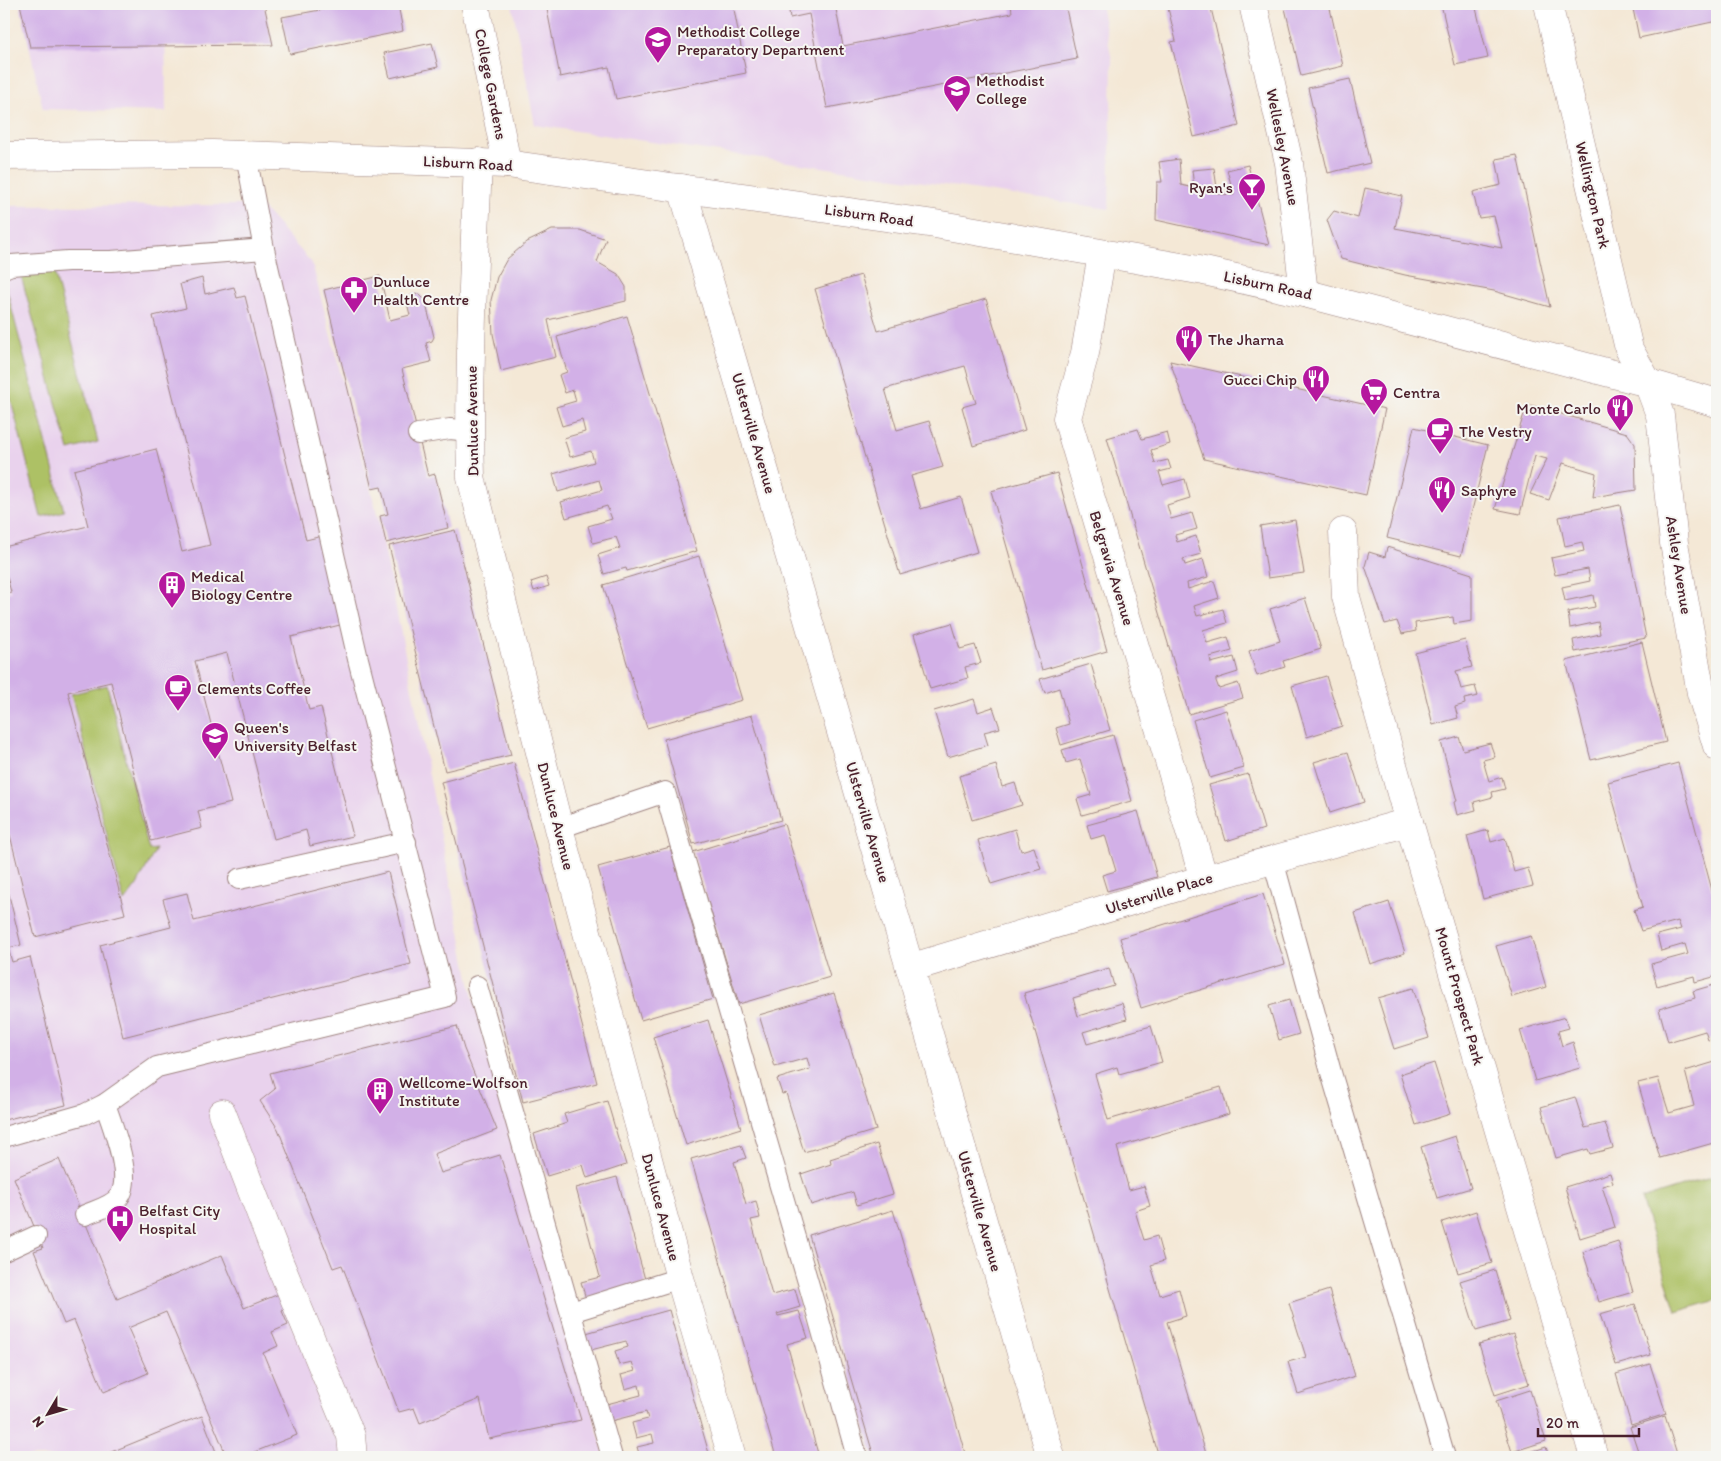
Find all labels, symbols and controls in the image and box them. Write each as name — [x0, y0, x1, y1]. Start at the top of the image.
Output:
place label: Methodist College Preparatory Department — [677, 22, 845, 59]
school or university icon: Methodist College Preparatory Department — [643, 25, 673, 64]
street label: College Gardens — [471, 27, 511, 141]
place label: Methodist College — [976, 71, 1044, 108]
school or university icon: Methodist College — [942, 74, 972, 113]
street label: Wellesley Avenue — [1262, 87, 1304, 207]
street label: Wellington Park — [1571, 140, 1615, 250]
street label: Lisburn Road — [423, 151, 514, 175]
bar icon: Ryan's — [1237, 172, 1267, 211]
place label: Ryan's — [1189, 178, 1233, 197]
street label: Lisburn Road — [823, 199, 915, 231]
street label: Lisburn Road — [1222, 266, 1314, 304]
place label: Dunluce Health Centre — [373, 272, 469, 309]
pharmacy icon: Dunluce Health Centre — [339, 275, 369, 314]
restaurant icon: The Jharna — [1174, 324, 1204, 363]
place label: The Jharna — [1208, 330, 1285, 349]
restaurant icon: Gucci Chip — [1301, 364, 1331, 403]
street label: Dunluce Avenue — [462, 365, 482, 476]
street label: Ulsterville Avenue — [728, 370, 780, 496]
place label: Gucci Chip — [1223, 370, 1297, 389]
supermarket icon: Centra — [1359, 377, 1389, 416]
place label: Centra — [1393, 383, 1440, 402]
restaurant icon: Monte Carlo — [1605, 393, 1635, 432]
place label: Monte Carlo — [1516, 399, 1601, 418]
cafe icon: The Vestry — [1425, 416, 1455, 455]
place label: The Vestry — [1459, 422, 1532, 441]
restaurant icon: Saphyre — [1427, 475, 1457, 514]
place label: Saphyre — [1461, 481, 1517, 500]
street label: Belgravia Avenue — [1086, 508, 1138, 628]
street label: Ashley Avenue — [1662, 514, 1696, 616]
place label: Medical Biology Centre — [191, 567, 292, 604]
building icon: Medical Biology Centre — [157, 570, 187, 609]
cafe icon: Clements Coffee — [163, 673, 193, 712]
place label: Clements Coffee — [197, 679, 311, 698]
place label: Queen's University Belfast — [234, 718, 357, 755]
school or university icon: Queen's University Belfast — [200, 721, 230, 760]
street label: Ulsterville Avenue — [842, 759, 894, 885]
street label: Dunluce Avenue — [533, 760, 579, 872]
street label: Ulsterville Place — [1103, 868, 1215, 918]
street label: Mount Prospect Park — [1431, 925, 1489, 1068]
place label: Wellcome-Wolfson Institute — [399, 1073, 528, 1110]
building icon: Wellcome-Wolfson Institute — [365, 1076, 395, 1115]
street label: Ulsterville Avenue — [954, 1148, 1006, 1274]
street label: Dunluce Avenue — [638, 1151, 685, 1263]
place label: Belfast City Hospital — [139, 1201, 221, 1238]
hospital icon: Belfast City Hospital — [105, 1204, 135, 1243]
north arrow — [22, 1388, 72, 1438]
scale bar — [1538, 1406, 1640, 1438]
text: N — [29, 1413, 48, 1431]
text: 20 m — [1546, 1414, 1580, 1432]

